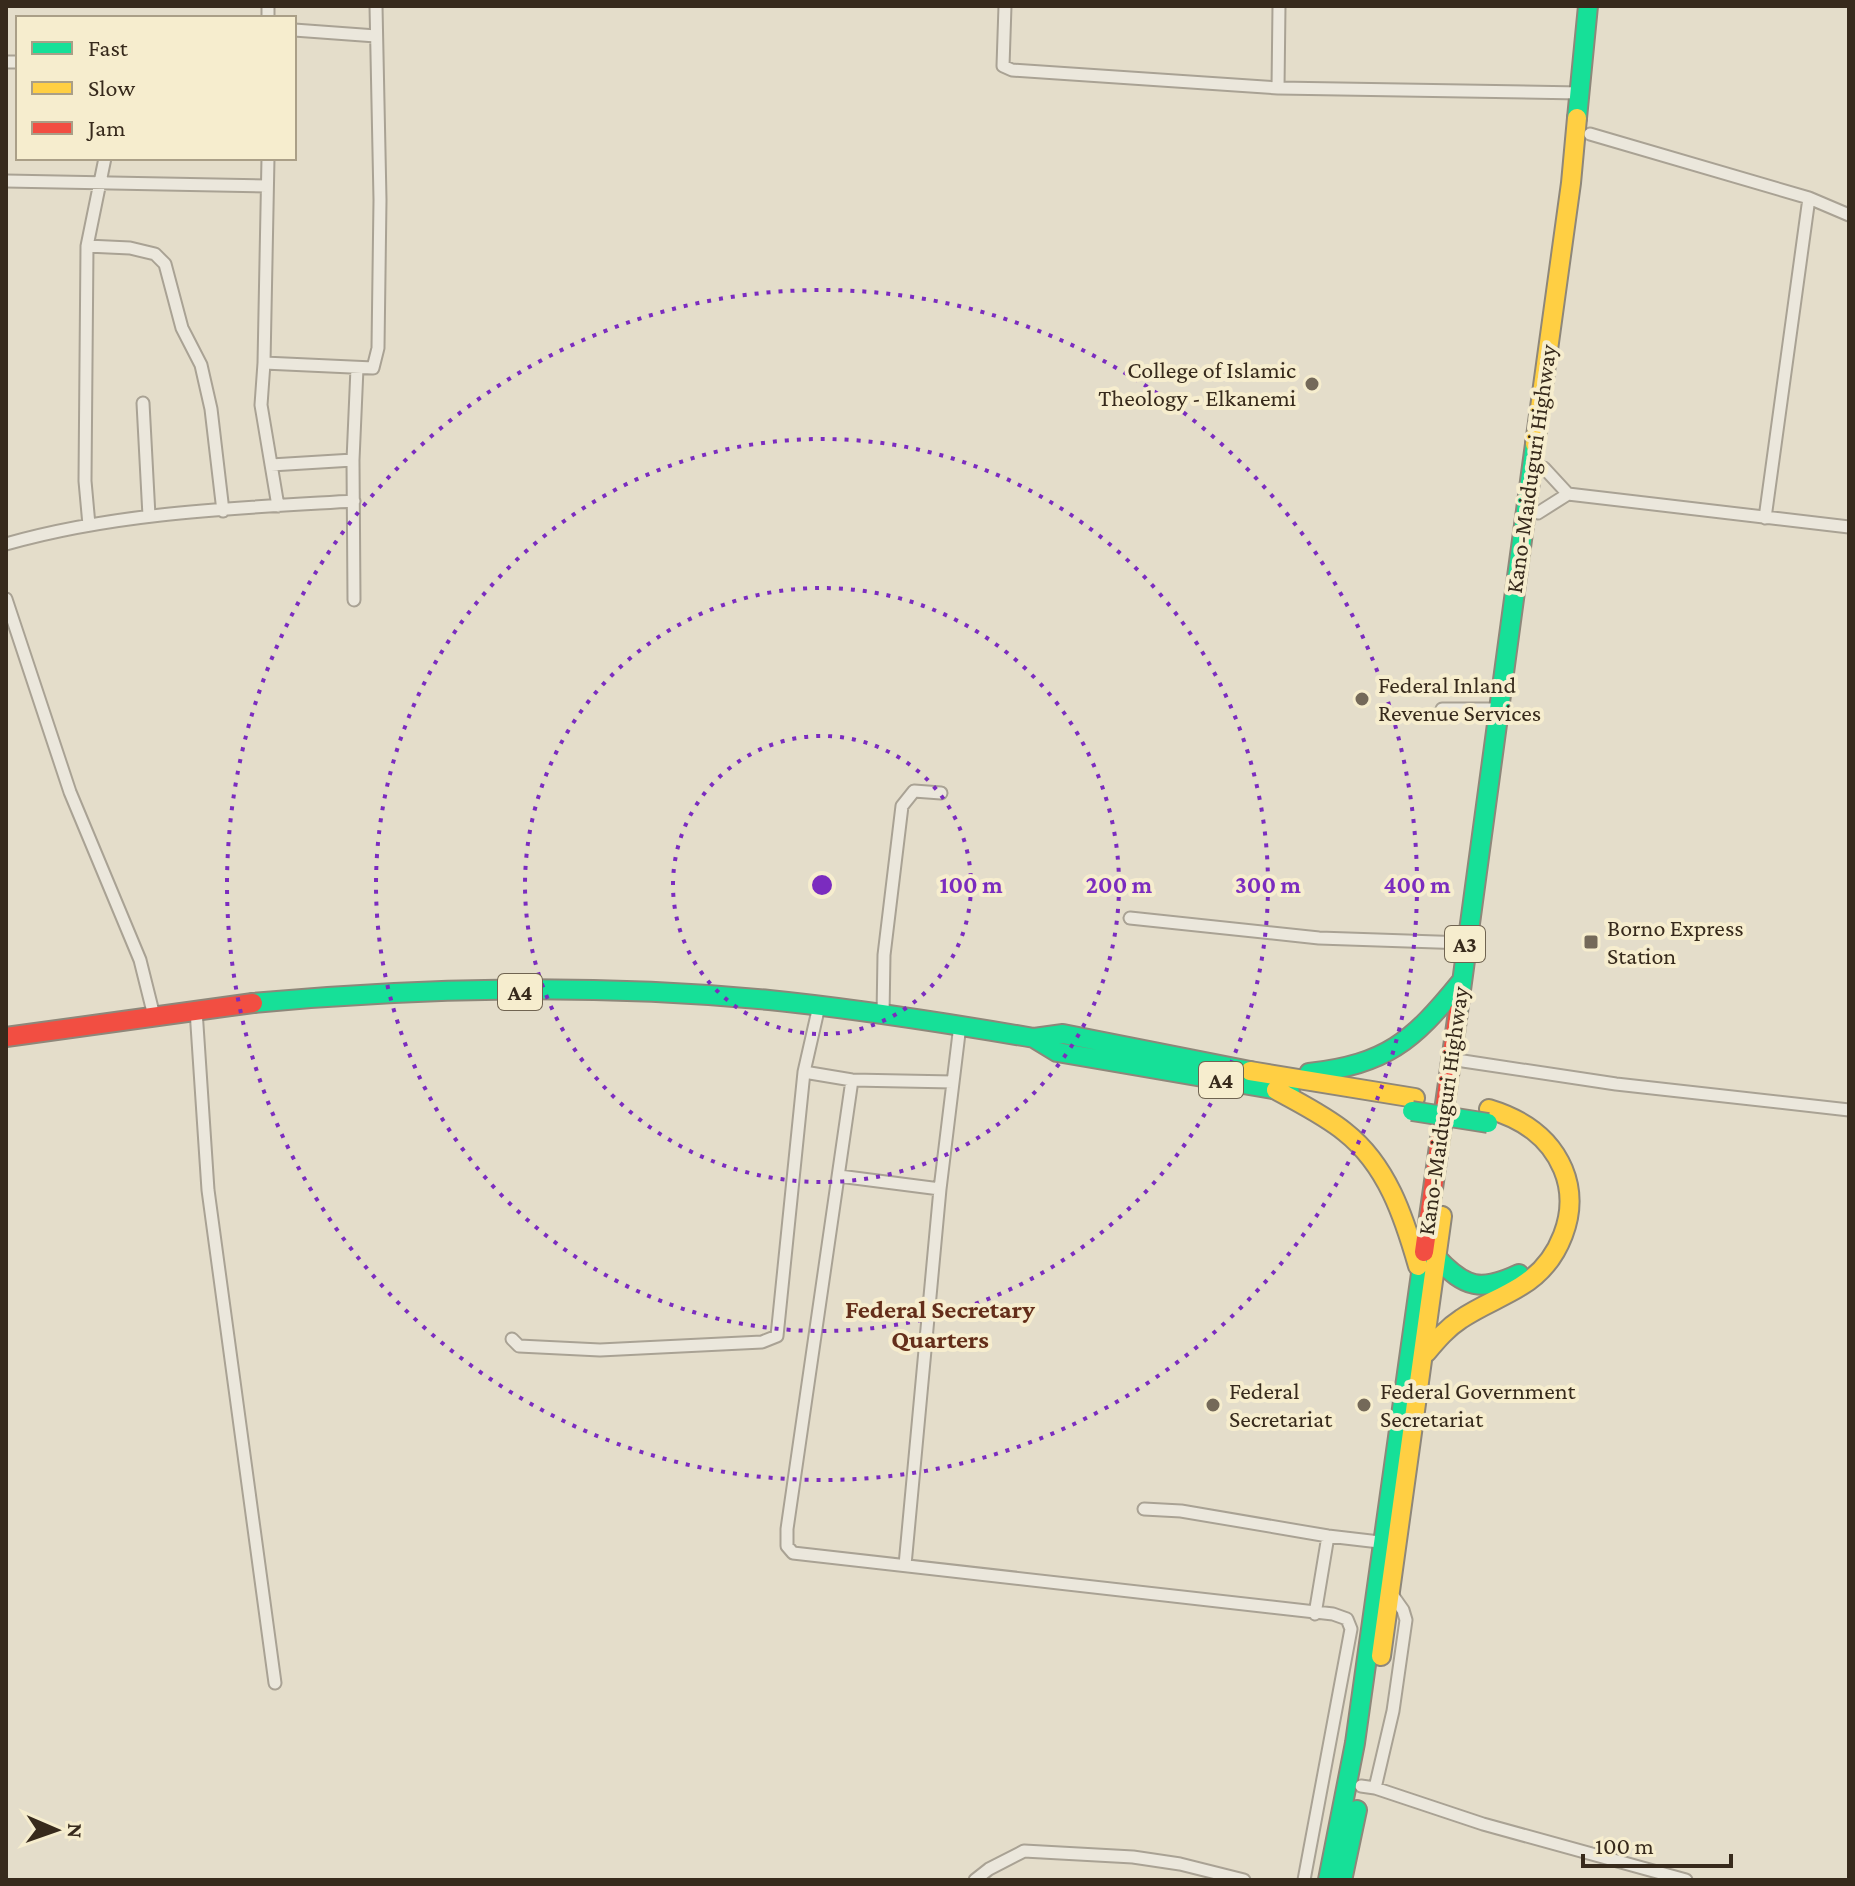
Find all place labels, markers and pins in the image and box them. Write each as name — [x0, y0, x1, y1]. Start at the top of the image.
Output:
place label: College of Islamic Theology - Elkanemi — [1098, 356, 1296, 411]
marker: College of Islamic Theology - Elkanemi — [1303, 375, 1321, 393]
place label: Federal Inland Revenue Services — [1378, 671, 1541, 726]
marker: Federal Inland Revenue Services — [1353, 690, 1371, 708]
centre of rings — [808, 871, 836, 899]
place label: Borno Express Station — [1607, 914, 1744, 969]
marker: Borno Express Station — [1582, 933, 1600, 951]
place label: Federal Secretariat — [1229, 1377, 1333, 1432]
place label: Federal Government Secretariat — [1380, 1377, 1577, 1432]
marker: Federal Secretariat — [1204, 1396, 1222, 1414]
marker: Federal Government Secretariat — [1355, 1396, 1373, 1414]

